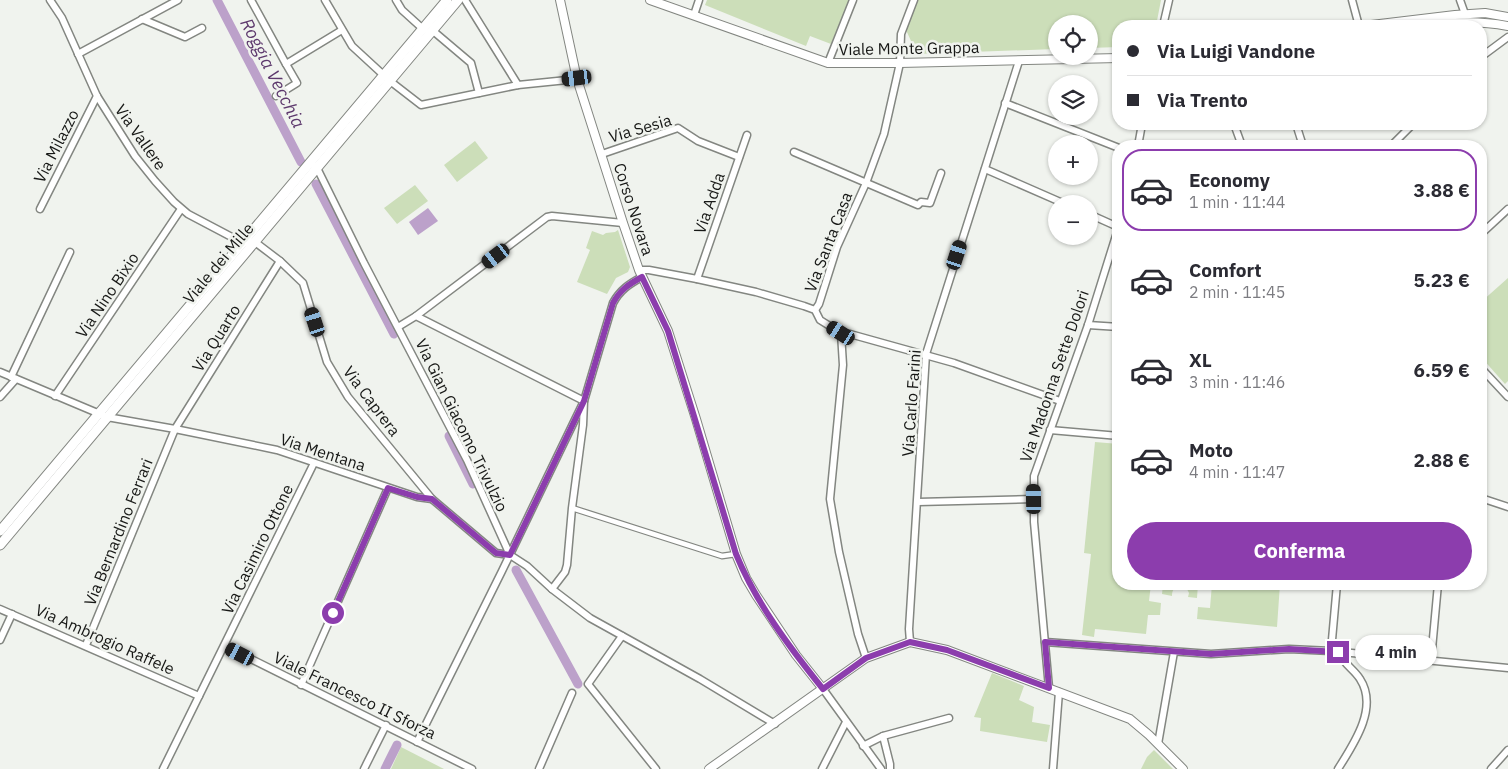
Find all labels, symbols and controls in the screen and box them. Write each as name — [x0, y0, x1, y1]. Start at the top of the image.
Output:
water label: Roggia Vecchia — [235, 14, 311, 132]
map controls — [1048, 15, 1098, 245]
button: locate — [1048, 15, 1098, 65]
street label: Viale Monte Grappa — [838, 37, 980, 59]
text: Via Luigi Vandone — [1157, 39, 1315, 63]
car — [561, 69, 592, 87]
button: layers — [1048, 75, 1098, 125]
text: Via Trento — [1157, 88, 1248, 112]
street label: Via Vallere — [111, 100, 171, 174]
street label: Via Milazzo — [29, 106, 83, 186]
street label: Via Sesia — [606, 109, 674, 146]
button: + — [1048, 135, 1098, 185]
street label: Corso Novara — [610, 160, 658, 258]
icon: car — [1129, 168, 1174, 213]
text: Economy — [1189, 168, 1270, 192]
street label: Via Adda — [689, 169, 729, 236]
text: 3.88 € — [1414, 178, 1470, 202]
street label: Via Santa Casa — [800, 189, 856, 295]
text: 1 min · 11:44 — [1189, 192, 1285, 212]
button: − — [1048, 195, 1098, 245]
street label: Viale dei Mille — [178, 218, 258, 308]
car — [945, 238, 968, 272]
car — [479, 241, 512, 271]
street label: Via Nino Bixio — [71, 248, 143, 342]
icon: car — [1129, 258, 1174, 303]
text: Comfort — [1189, 258, 1262, 282]
text: 5.23 € — [1414, 268, 1470, 292]
text: 2 min · 11:45 — [1189, 282, 1285, 302]
street label: Via Madonna Sette Dolori — [1015, 287, 1093, 465]
street label: Via Quarto — [188, 301, 244, 375]
car — [303, 305, 326, 339]
car — [824, 319, 857, 347]
street label: Via Gian Giacomo Trivulzio — [411, 335, 513, 515]
icon: car — [1129, 348, 1174, 393]
text: XL — [1189, 348, 1212, 372]
street label: Via Carlo Farini — [897, 349, 925, 457]
text: 6.59 € — [1414, 358, 1470, 382]
street label: Via Caprera — [339, 362, 405, 440]
text: 3 min · 11:46 — [1189, 372, 1285, 392]
street label: Via Mentana — [278, 429, 369, 475]
icon: car — [1129, 438, 1174, 483]
text: Moto — [1189, 438, 1233, 462]
text: 2.88 € — [1414, 448, 1470, 472]
street label: Via Bernardino Ferrari — [79, 455, 157, 609]
text: 4 min · 11:47 — [1189, 462, 1285, 482]
street label: Via Casimiro Ottone — [217, 481, 297, 617]
car — [1026, 484, 1041, 514]
button: Conferma — [1127, 522, 1472, 580]
street label: Via Ambrogio Raffele — [32, 599, 178, 679]
route start — [322, 602, 344, 624]
callout: 4 min — [1356, 634, 1438, 670]
car — [223, 641, 256, 667]
route end — [1327, 641, 1349, 663]
text: 4 min — [1375, 642, 1417, 662]
street label: Viale Francesco II Sforza — [270, 647, 440, 743]

